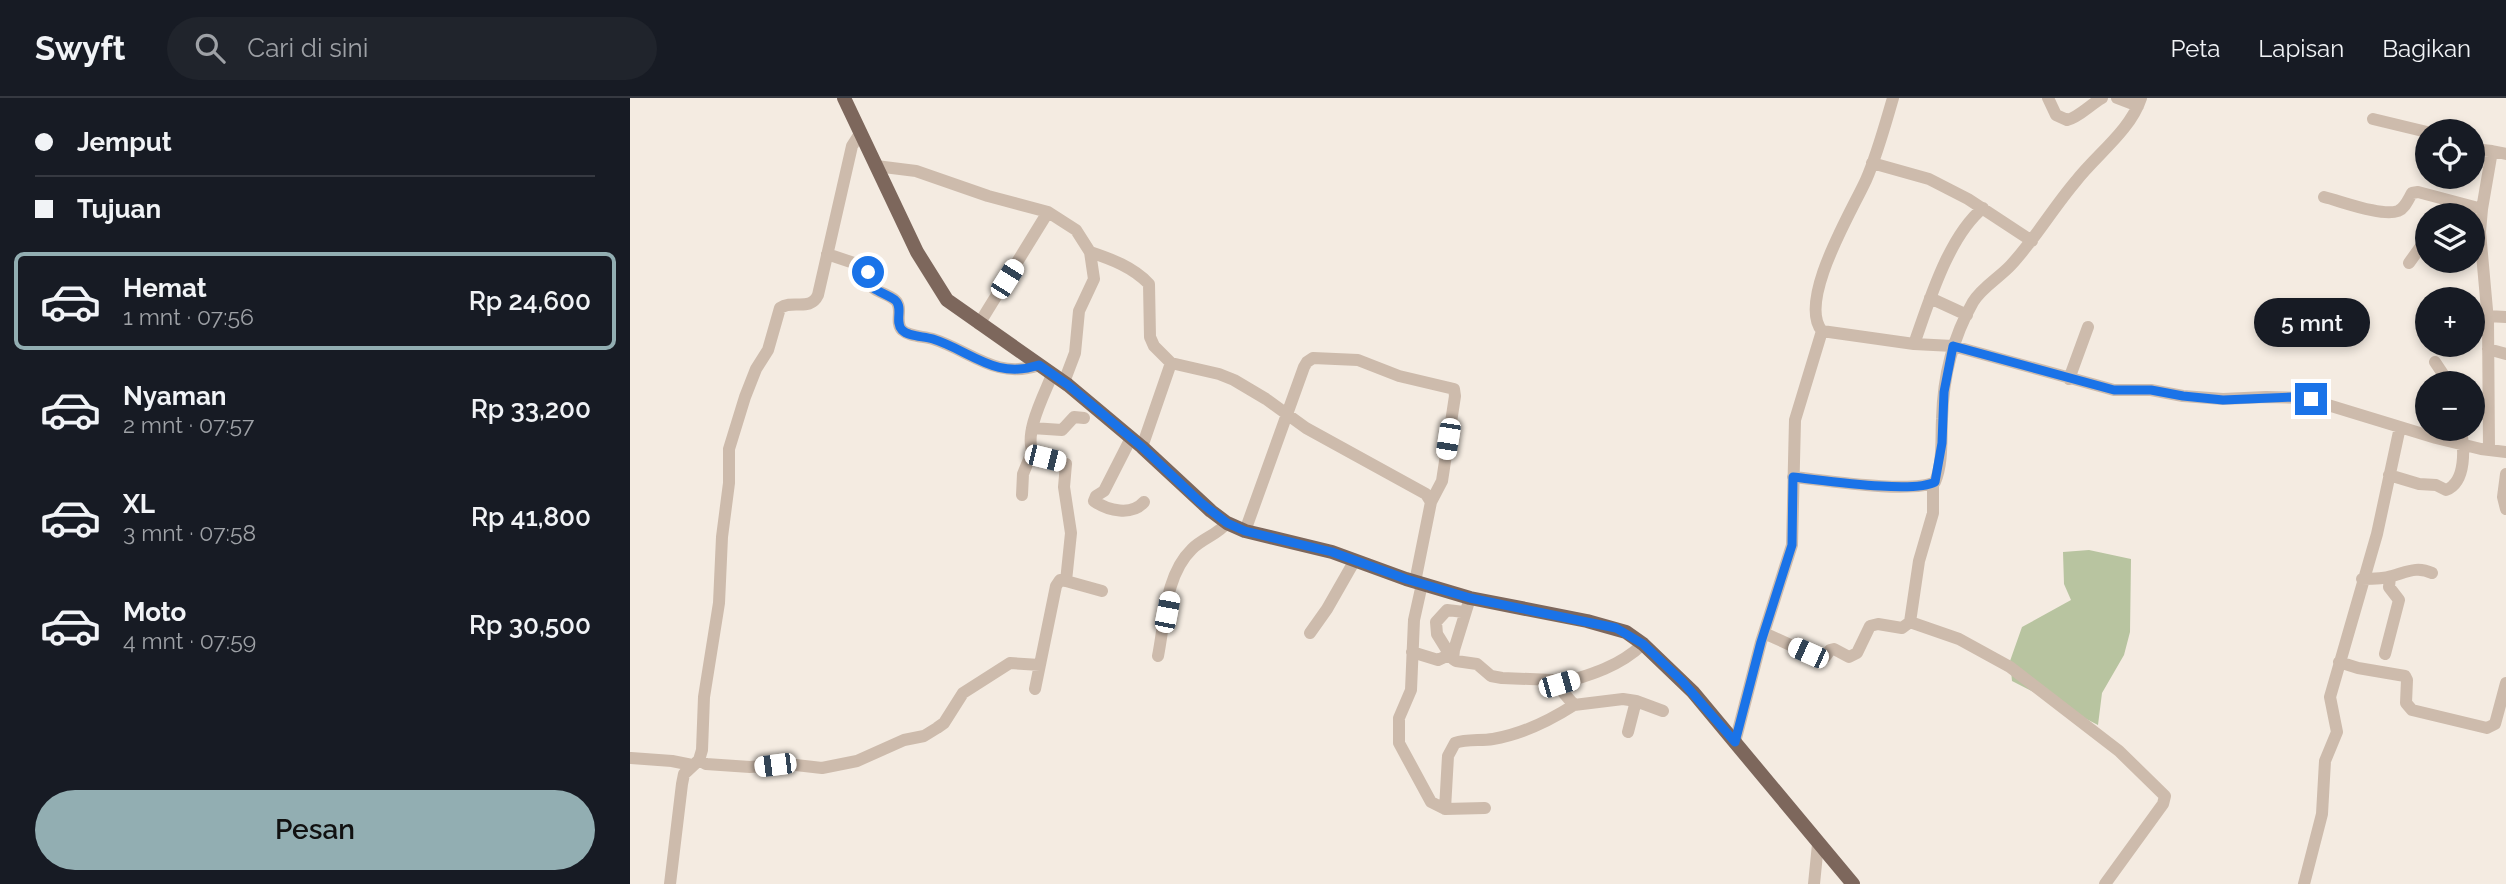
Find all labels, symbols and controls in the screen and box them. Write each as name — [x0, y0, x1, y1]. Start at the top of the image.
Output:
search box — [167, 17, 657, 80]
text: Swyft — [35, 29, 125, 68]
icon: search — [191, 29, 229, 67]
text: Cari di sini — [247, 33, 368, 63]
text: Peta — [2171, 34, 2220, 63]
text: Lapisan — [2258, 34, 2344, 63]
text: Bagikan — [2382, 34, 2471, 63]
map controls — [2415, 119, 2485, 441]
button: locate — [2415, 119, 2485, 189]
text: Jemput — [77, 127, 172, 157]
text: Tujuan — [77, 194, 161, 224]
button: layers — [2415, 203, 2485, 273]
route start — [852, 256, 884, 288]
car — [987, 256, 1028, 302]
icon: car — [39, 270, 102, 333]
text: Hemat — [123, 273, 207, 303]
text: Rp 24,600 — [469, 286, 591, 316]
button: + — [2415, 287, 2485, 357]
callout: 5 mnt — [2253, 298, 2369, 346]
text: 1 mnt · 07:56 — [123, 303, 254, 330]
text: 5 mnt — [2281, 309, 2343, 336]
button: − — [2415, 371, 2485, 441]
icon: car — [39, 378, 102, 441]
text: Nyaman — [123, 381, 227, 411]
route end — [2295, 383, 2327, 415]
text: Rp 33,200 — [471, 394, 591, 424]
text: 2 mnt · 07:57 — [123, 411, 254, 438]
car — [1435, 417, 1462, 461]
car — [1023, 443, 1068, 473]
icon: car — [39, 486, 102, 549]
text: XL — [123, 489, 155, 519]
text: Rp 41,800 — [471, 502, 591, 532]
text: 3 mnt · 07:58 — [123, 519, 256, 546]
car — [1153, 589, 1182, 635]
icon: car — [39, 594, 102, 657]
text: Moto — [123, 597, 186, 627]
text: Rp 30,500 — [469, 610, 591, 640]
text: 4 mnt · 07:59 — [123, 627, 256, 654]
car — [1785, 635, 1832, 671]
car — [1536, 668, 1583, 700]
car — [753, 752, 798, 778]
button: Pesan — [35, 790, 595, 870]

